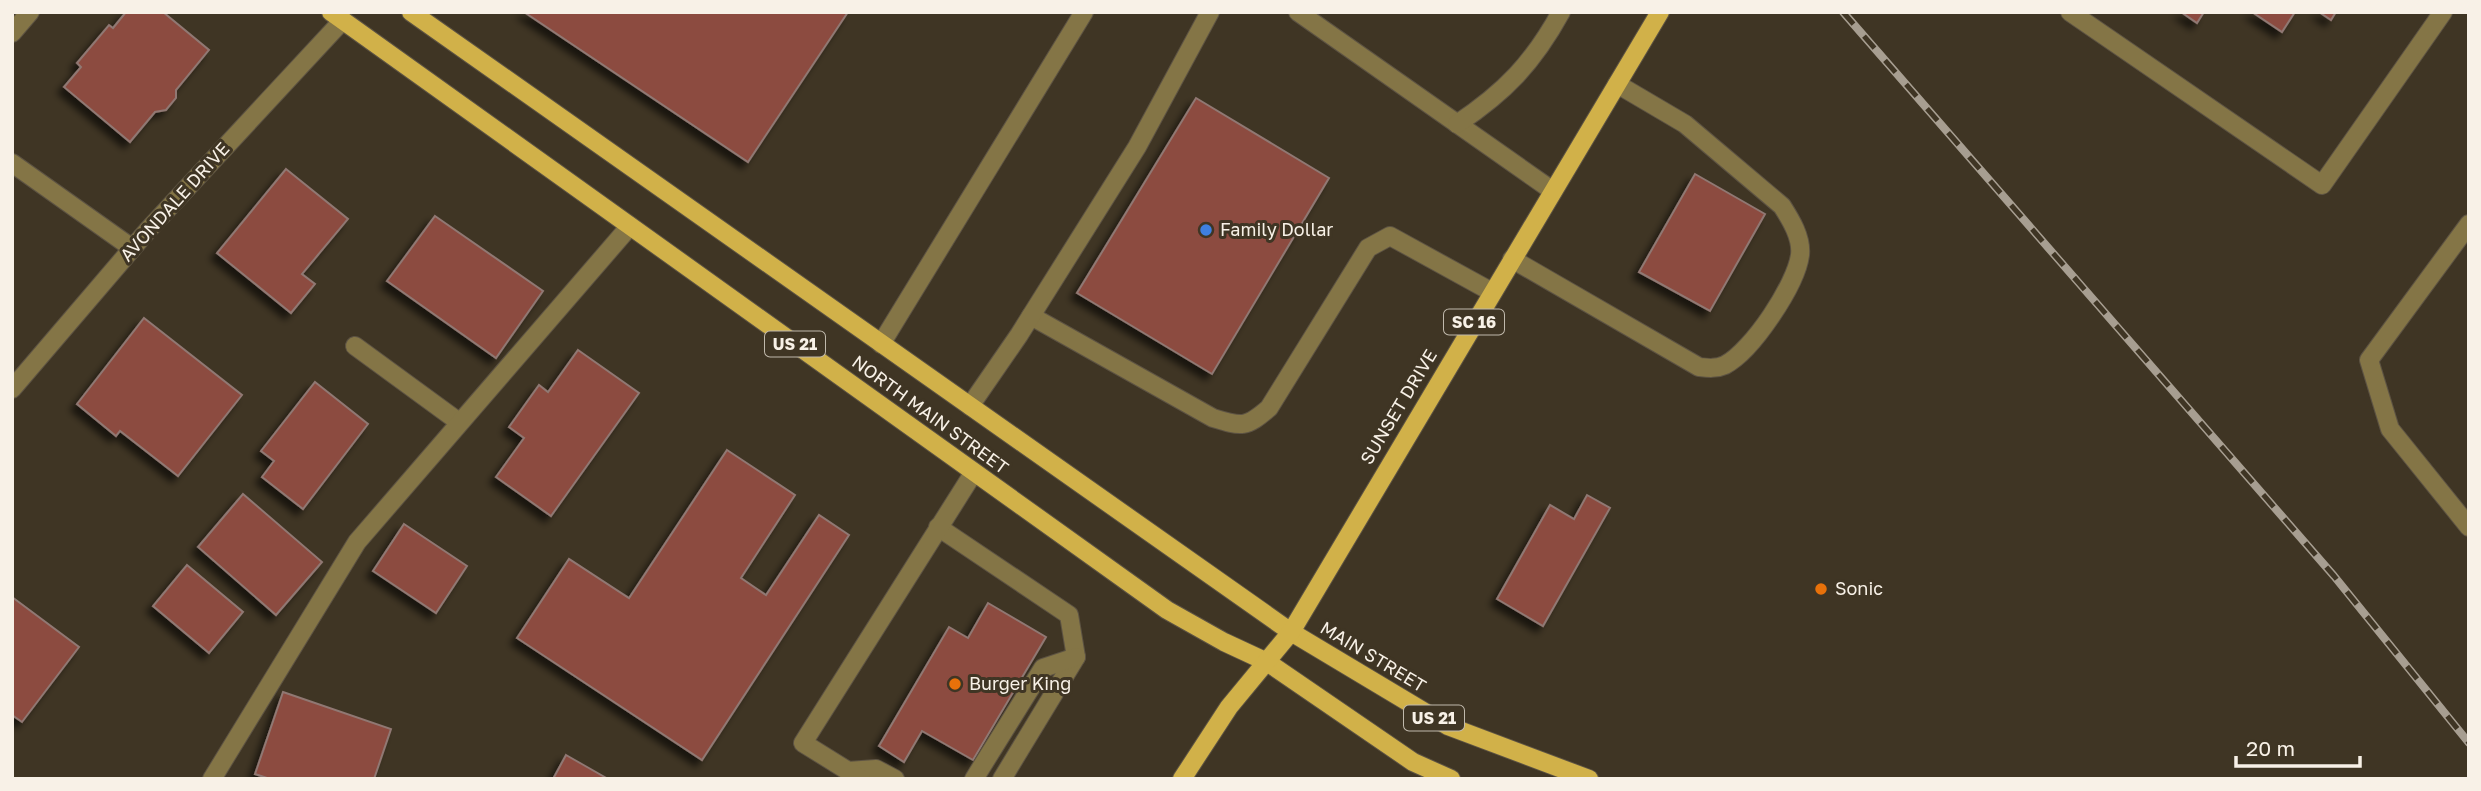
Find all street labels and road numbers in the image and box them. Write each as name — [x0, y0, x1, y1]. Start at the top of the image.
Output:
street label: AVONDALE DRIVE — [115, 137, 234, 265]
road number: SC 16 — [1444, 310, 1504, 334]
road number: US 21 — [765, 332, 825, 356]
street label: SUNSET DRIVE — [1355, 345, 1441, 468]
street label: NORTH MAIN STREET — [848, 350, 1013, 478]
street label: MAIN STREET — [1317, 616, 1430, 696]
road number: US 21 — [1404, 706, 1464, 730]

